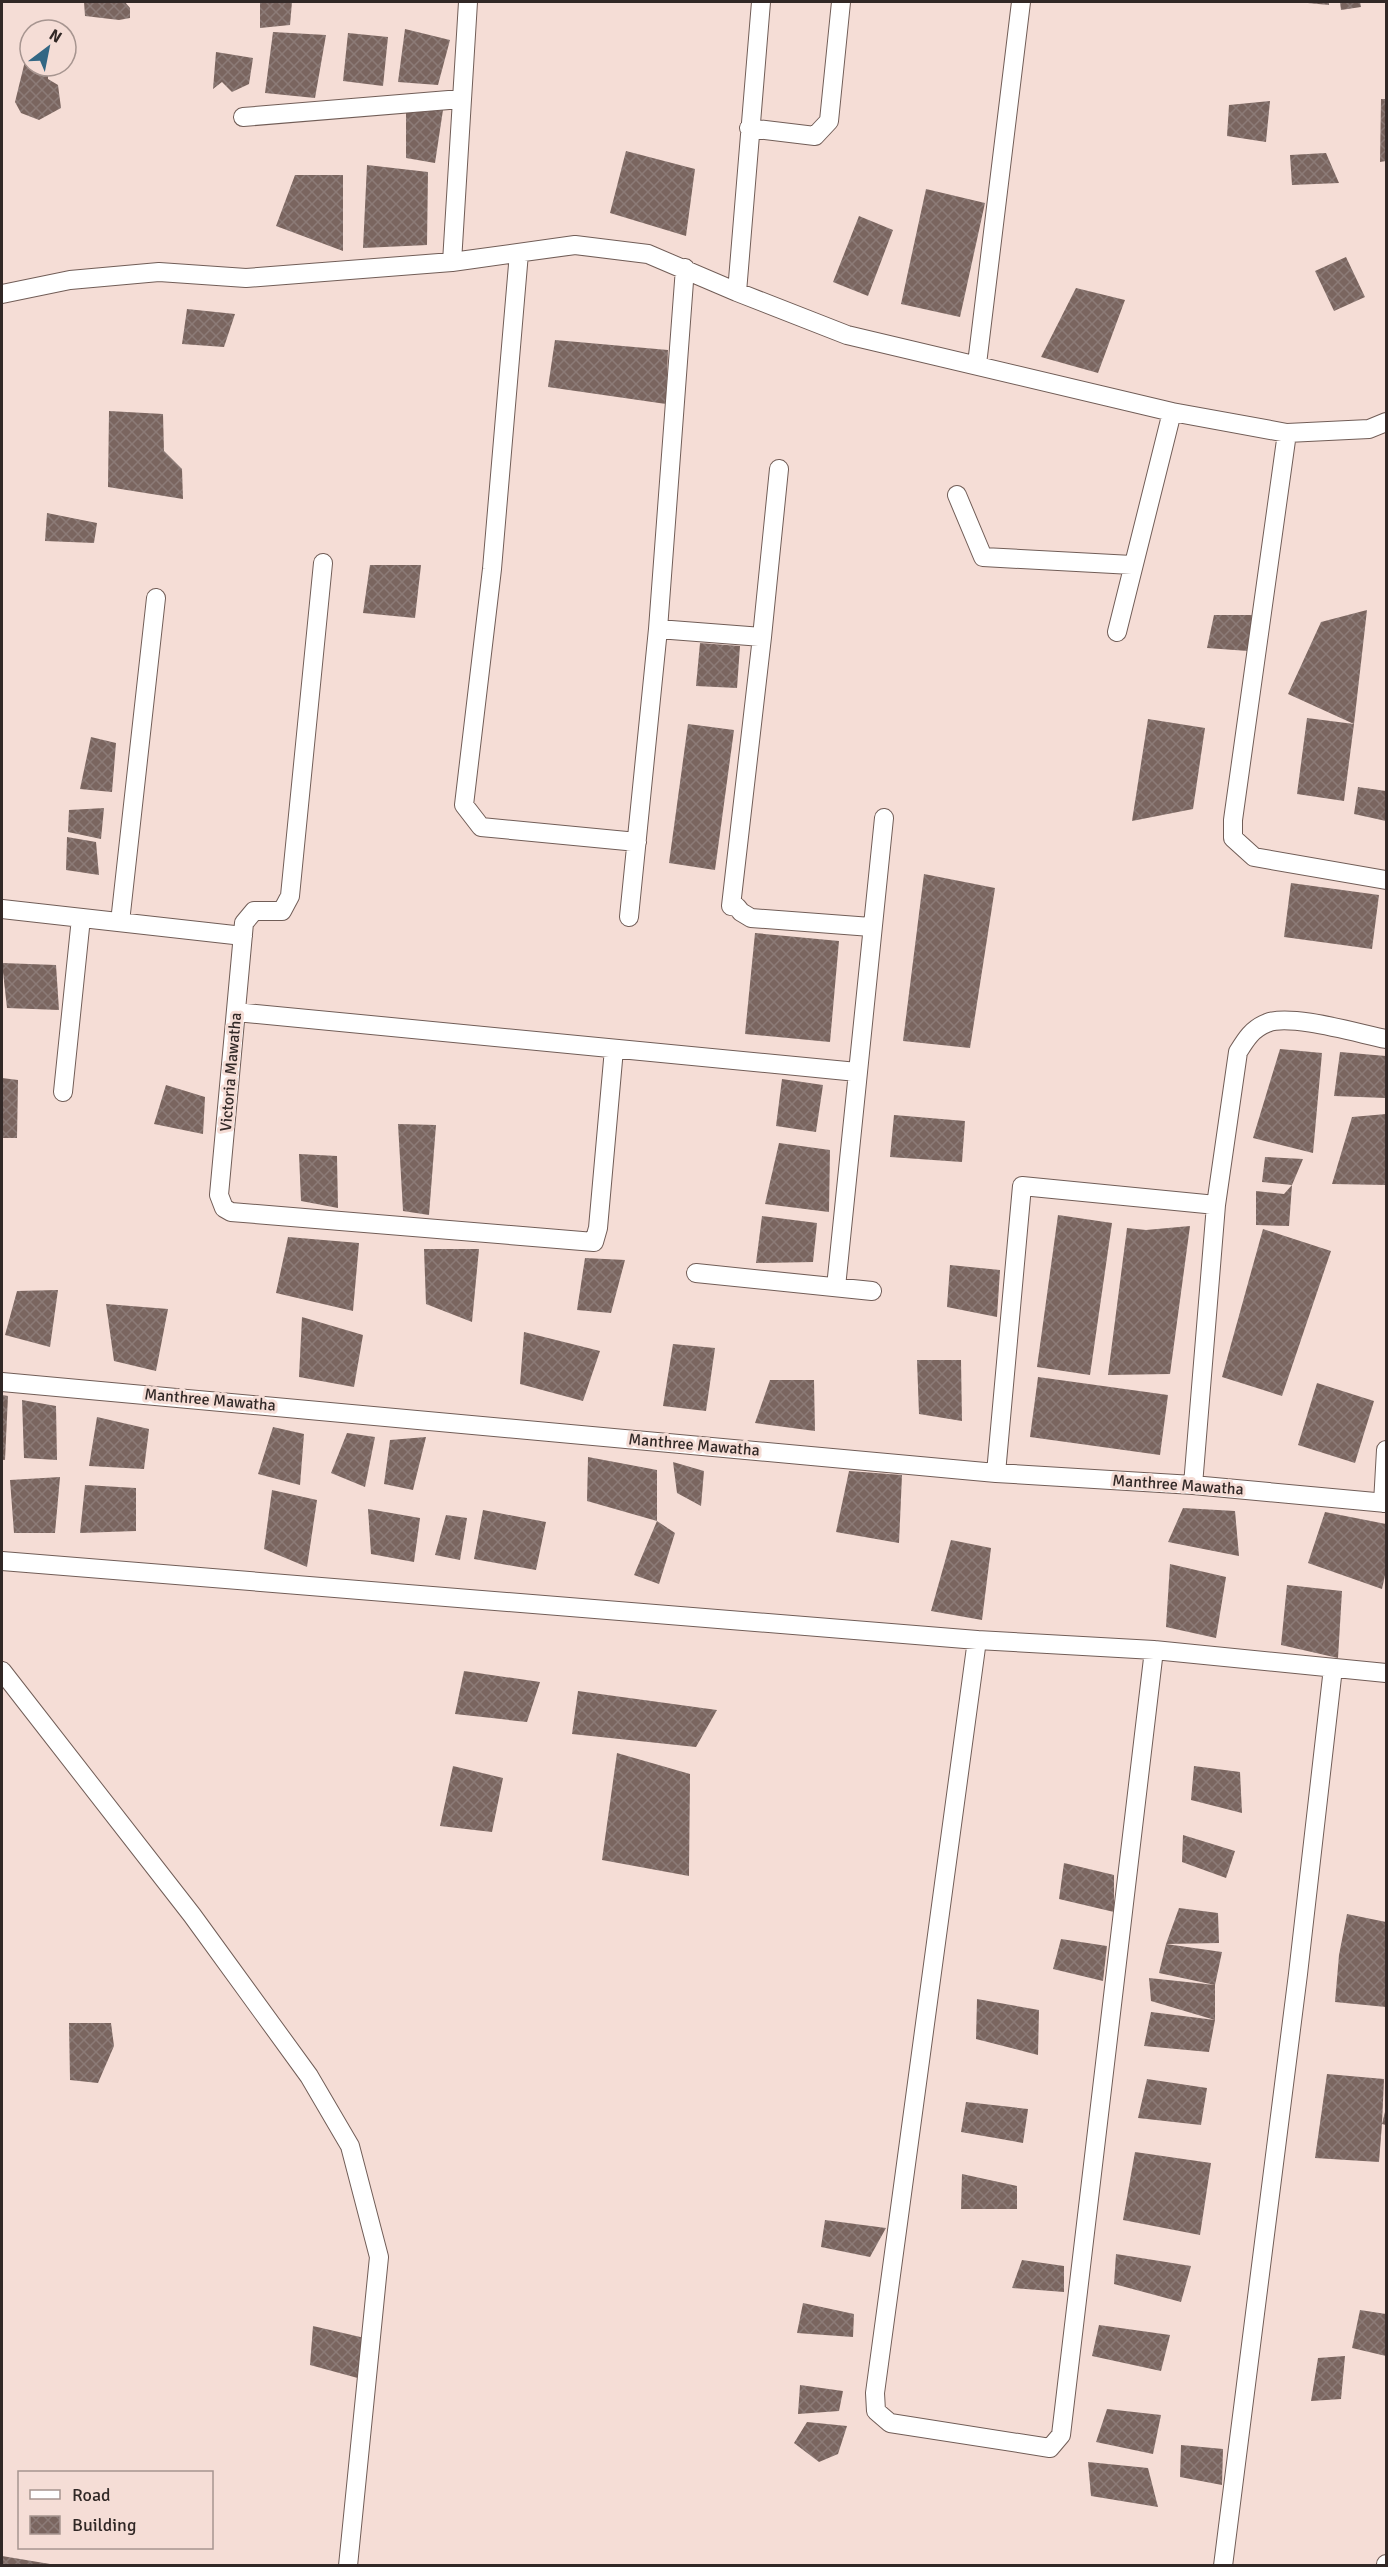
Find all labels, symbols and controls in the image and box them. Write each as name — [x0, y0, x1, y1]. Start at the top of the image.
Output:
north arrow — [18, 18, 78, 78]
text: N — [45, 25, 65, 48]
street label: Victoria Mawatha — [216, 1012, 246, 1132]
street label: Manthree Mawatha — [143, 1384, 277, 1416]
street label: Manthree Mawatha — [627, 1429, 761, 1461]
street label: Manthree Mawatha — [1112, 1470, 1244, 1500]
legend — [18, 2471, 213, 2549]
text: Road — [72, 2484, 111, 2506]
text: Building — [72, 2514, 136, 2536]

